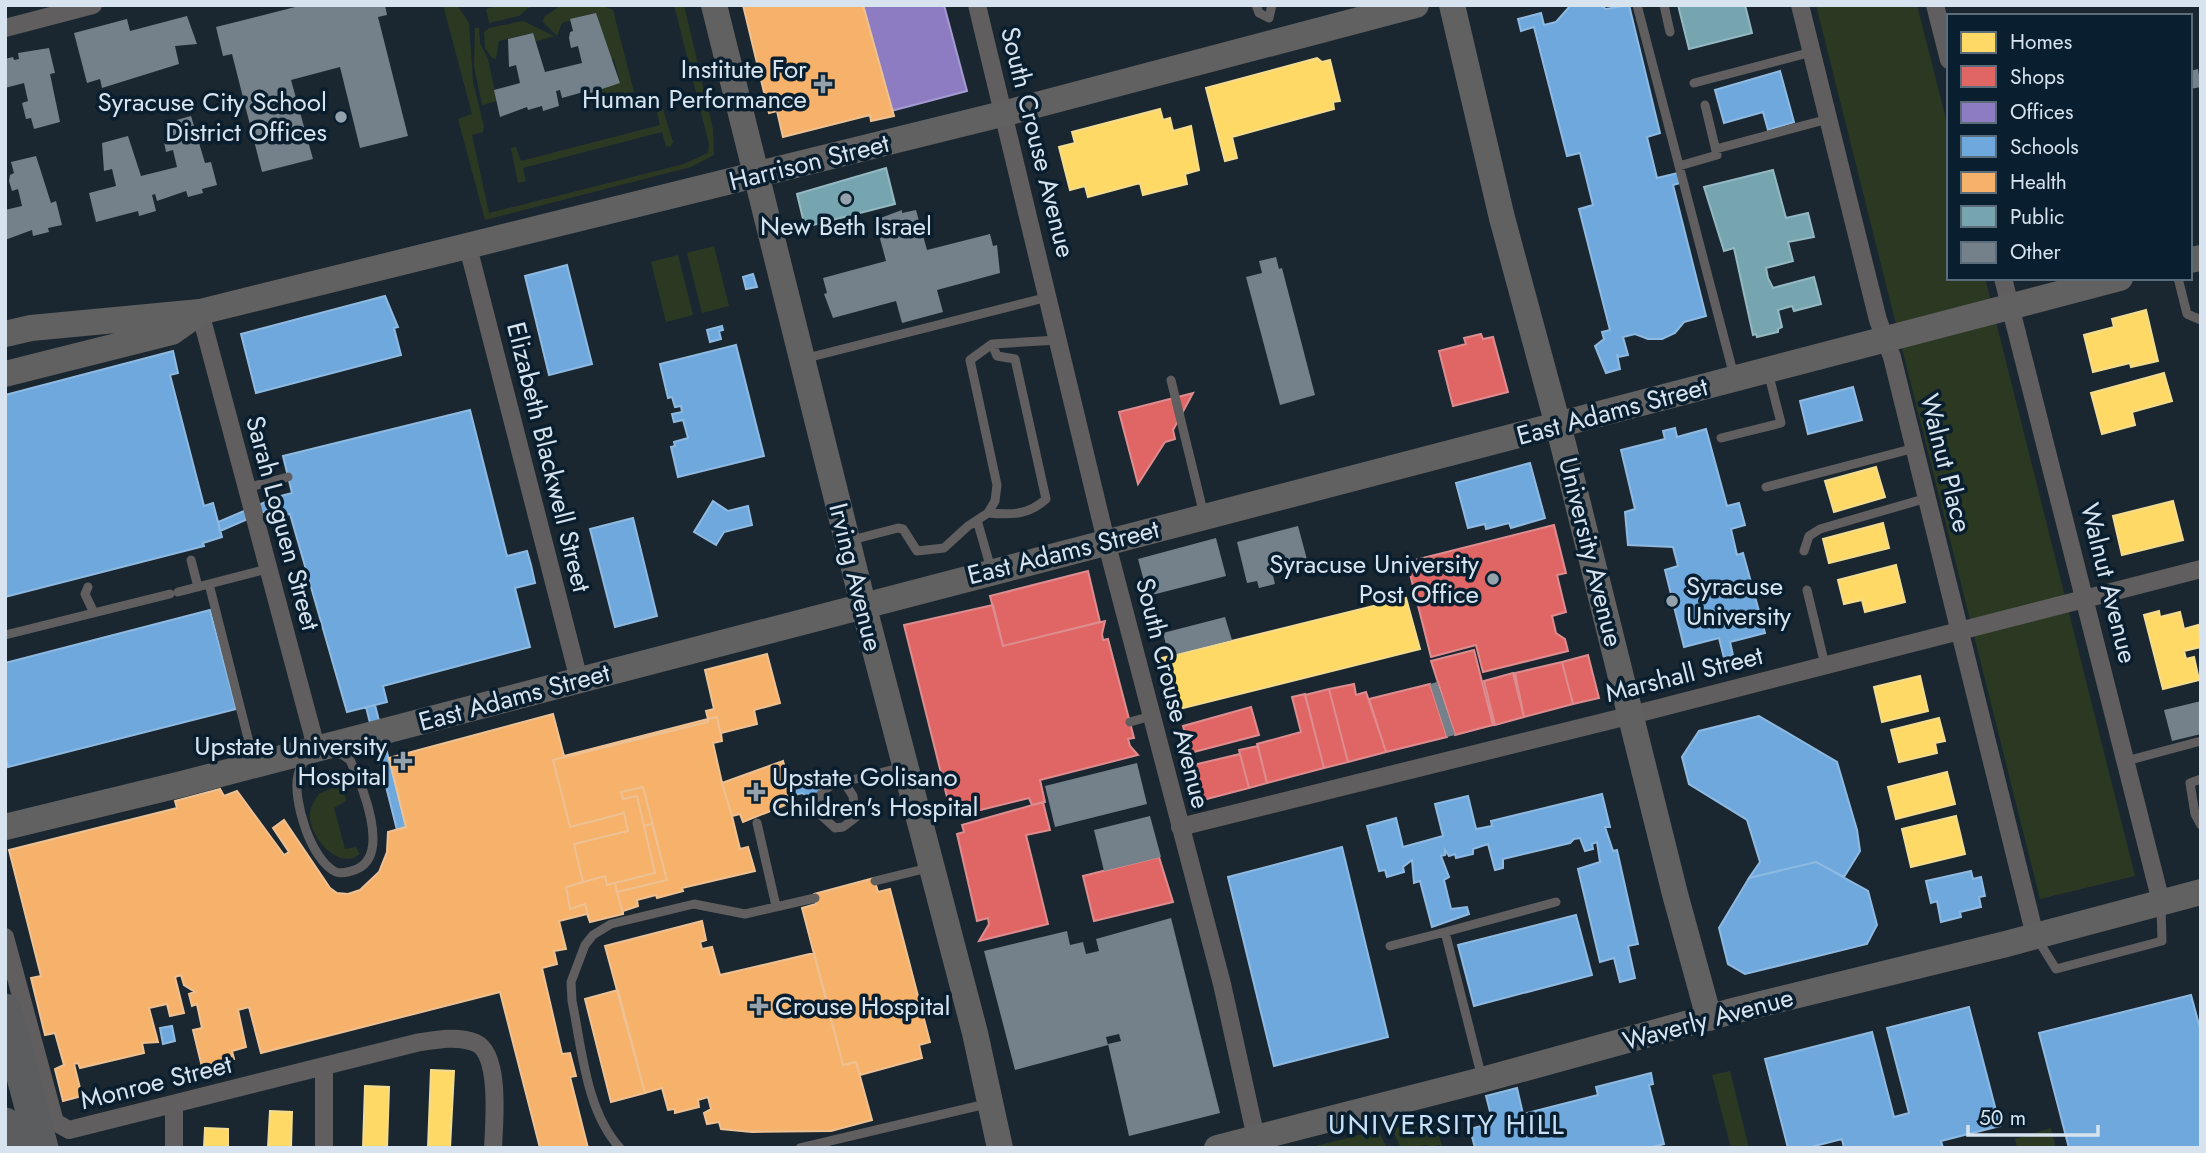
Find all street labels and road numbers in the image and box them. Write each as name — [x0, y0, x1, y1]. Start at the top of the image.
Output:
street label: South Crouse Avenue — [991, 23, 1085, 261]
street label: Harrison Street — [725, 124, 894, 200]
street label: Elizabeth Blackwell Street — [497, 318, 601, 597]
street label: East Adams Street — [1512, 367, 1713, 455]
street label: Walnut Place — [1910, 390, 1982, 536]
street label: Sarah Loguen Street — [236, 411, 330, 635]
street label: University Avenue — [1549, 453, 1633, 651]
street label: Irving Avenue — [819, 499, 893, 655]
street label: Walnut Avenue — [2071, 499, 2147, 667]
street label: East Adams Street — [963, 510, 1164, 594]
street label: South Crouse Avenue — [1126, 574, 1220, 812]
street label: Marshall Street — [1601, 636, 1767, 712]
street label: East Adams Street — [414, 653, 615, 741]
street label: Waverly Avenue — [1619, 978, 1797, 1060]
street label: Monroe Street — [76, 1045, 236, 1119]

